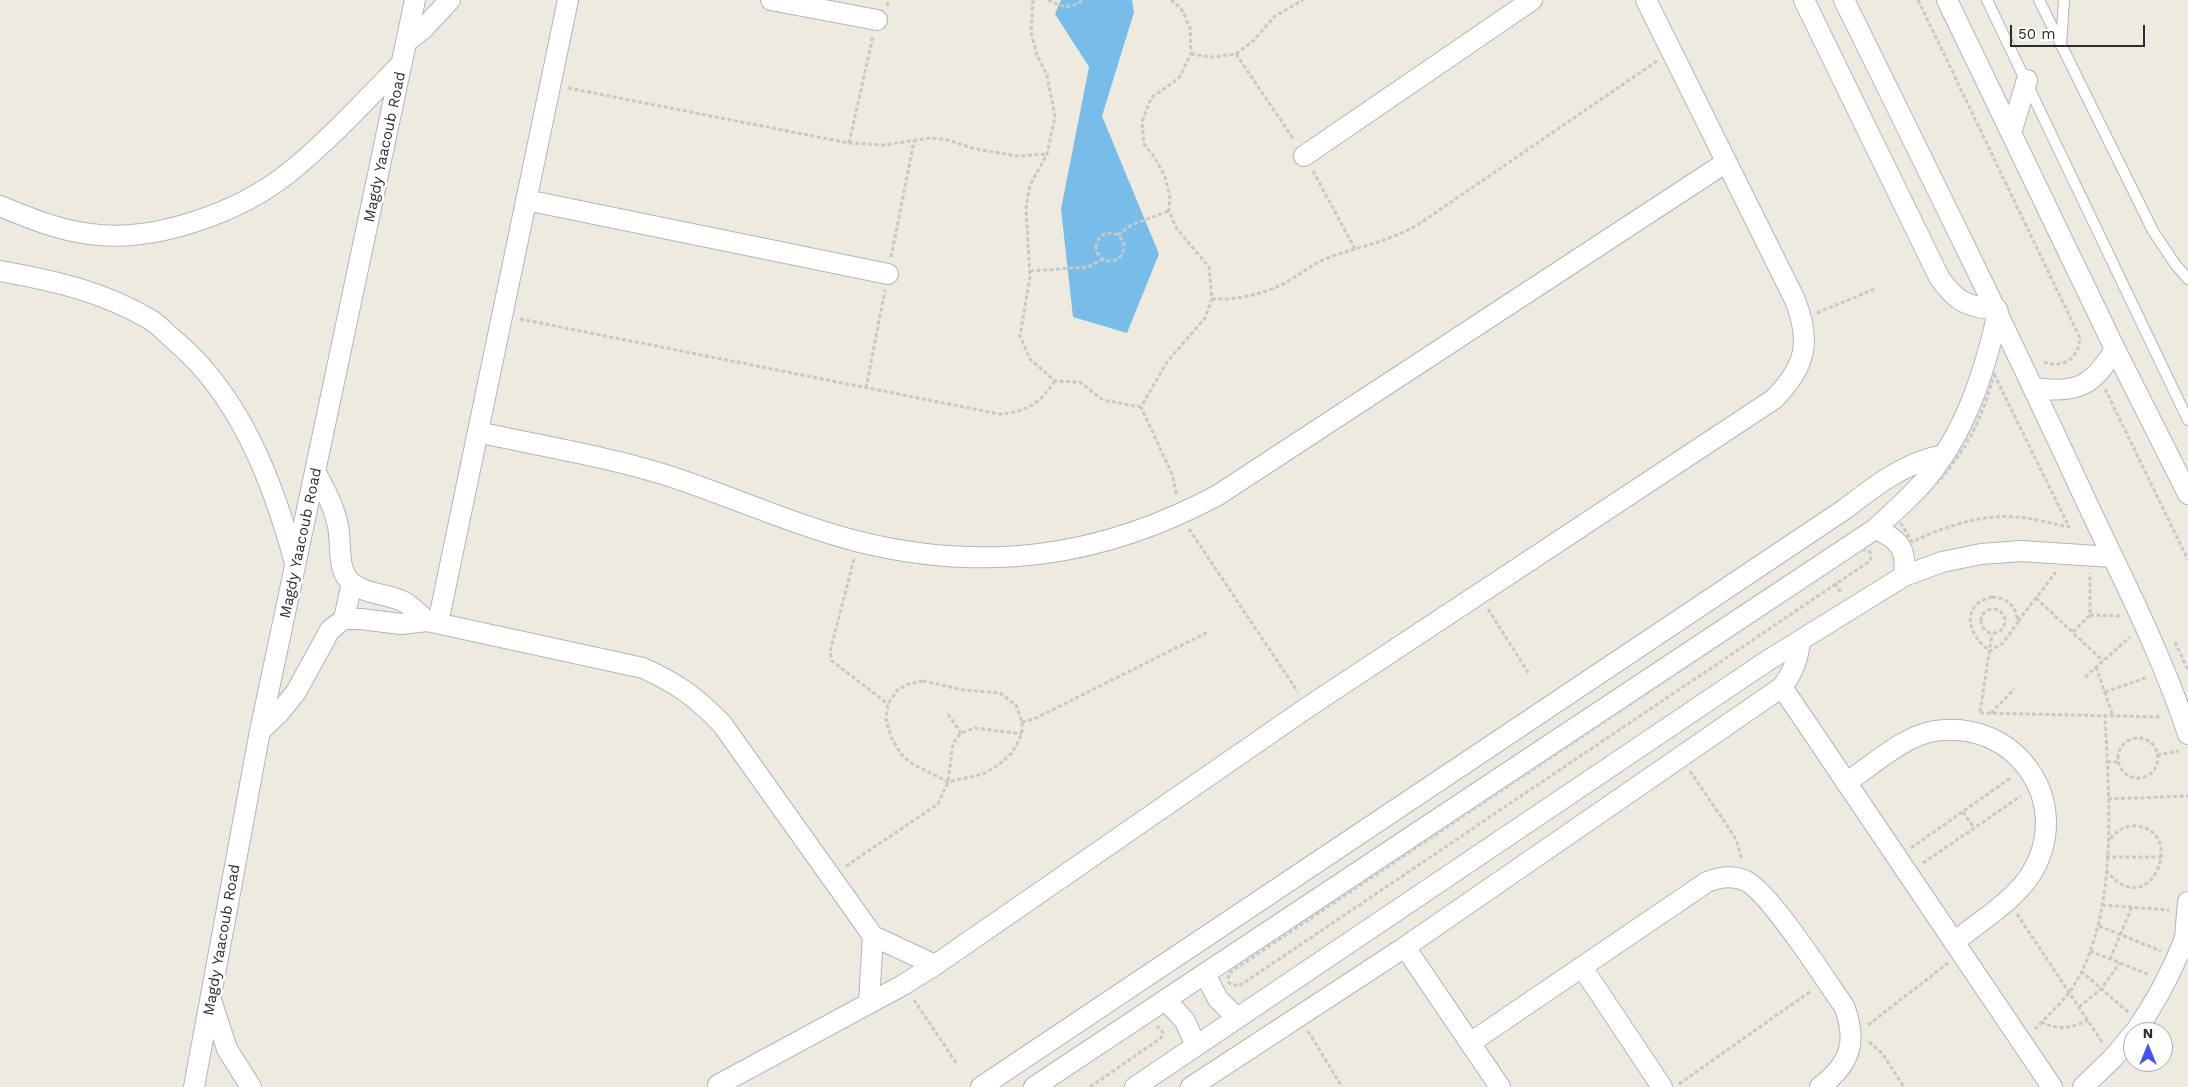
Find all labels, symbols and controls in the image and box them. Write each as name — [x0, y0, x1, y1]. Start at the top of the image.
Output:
scale bar — [2013, 15, 2148, 47]
text: 50 m — [2018, 25, 2055, 43]
street label: Magdy Yaacoub Road — [360, 70, 410, 224]
street label: Magdy Yaacoub Road — [276, 466, 326, 620]
street label: Magdy Yaacoub Road — [200, 863, 244, 1017]
north arrow — [2123, 1022, 2173, 1072]
text: N — [2143, 1025, 2153, 1041]

